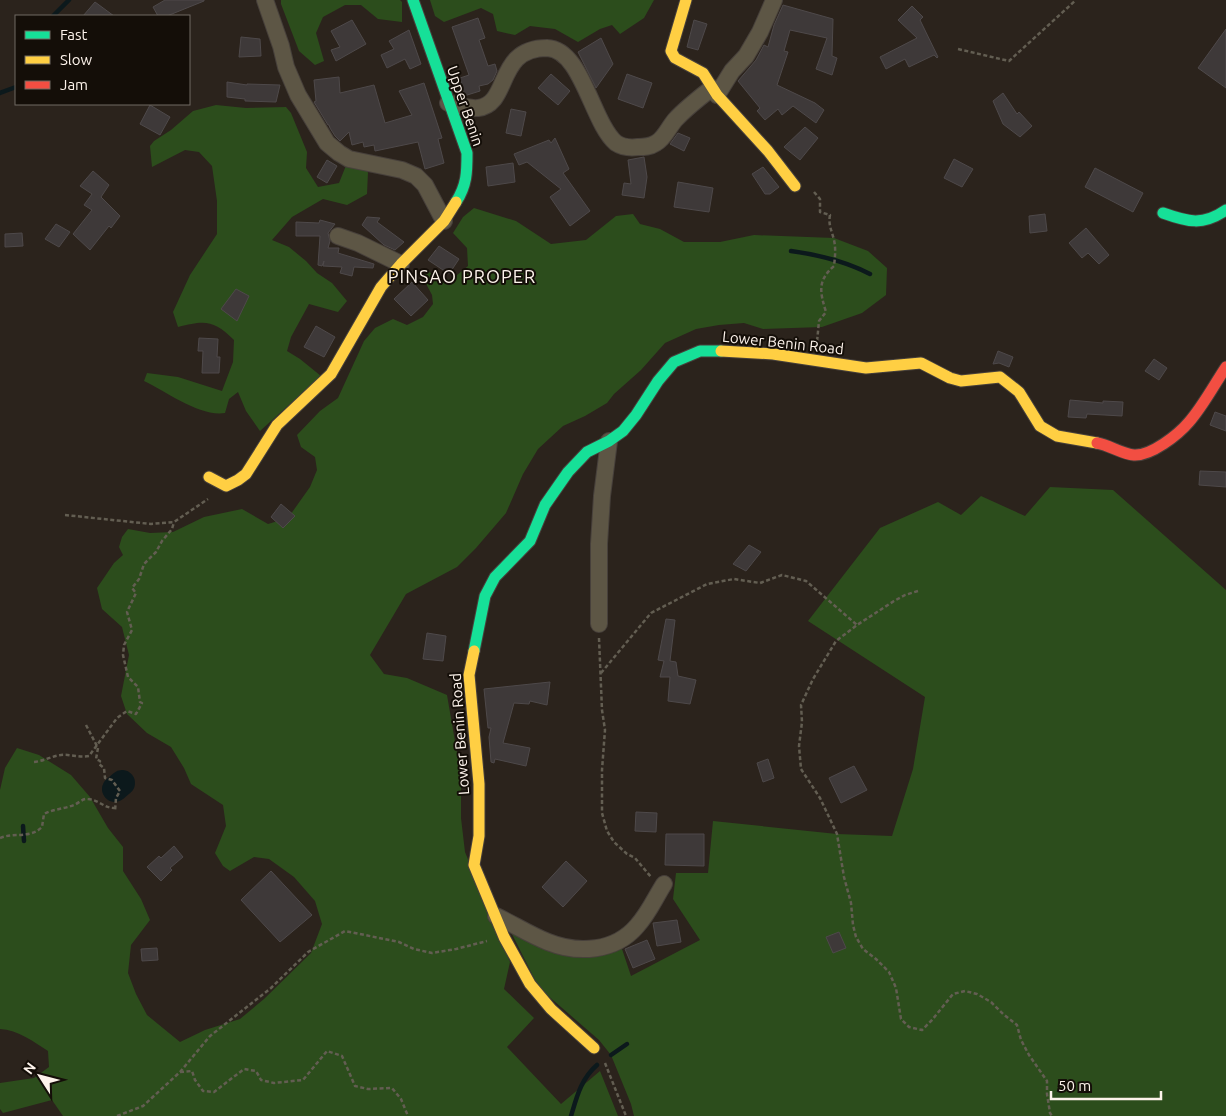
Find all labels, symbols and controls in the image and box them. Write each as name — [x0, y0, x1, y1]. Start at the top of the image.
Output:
legend — [15, 15, 190, 105]
text: Fast — [60, 26, 88, 43]
text: Slow — [60, 51, 93, 68]
street label: Upper Benin — [444, 63, 487, 148]
text: Jam — [60, 76, 88, 93]
district label: PINSAO PROPER — [388, 266, 536, 286]
street label: Lower Benin Road — [721, 328, 845, 357]
street label: Lower Benin Road — [447, 673, 472, 795]
north arrow — [15, 1051, 65, 1101]
text: N — [20, 1059, 39, 1077]
scale bar — [1051, 1068, 1161, 1100]
text: 50 m — [1058, 1077, 1091, 1094]

